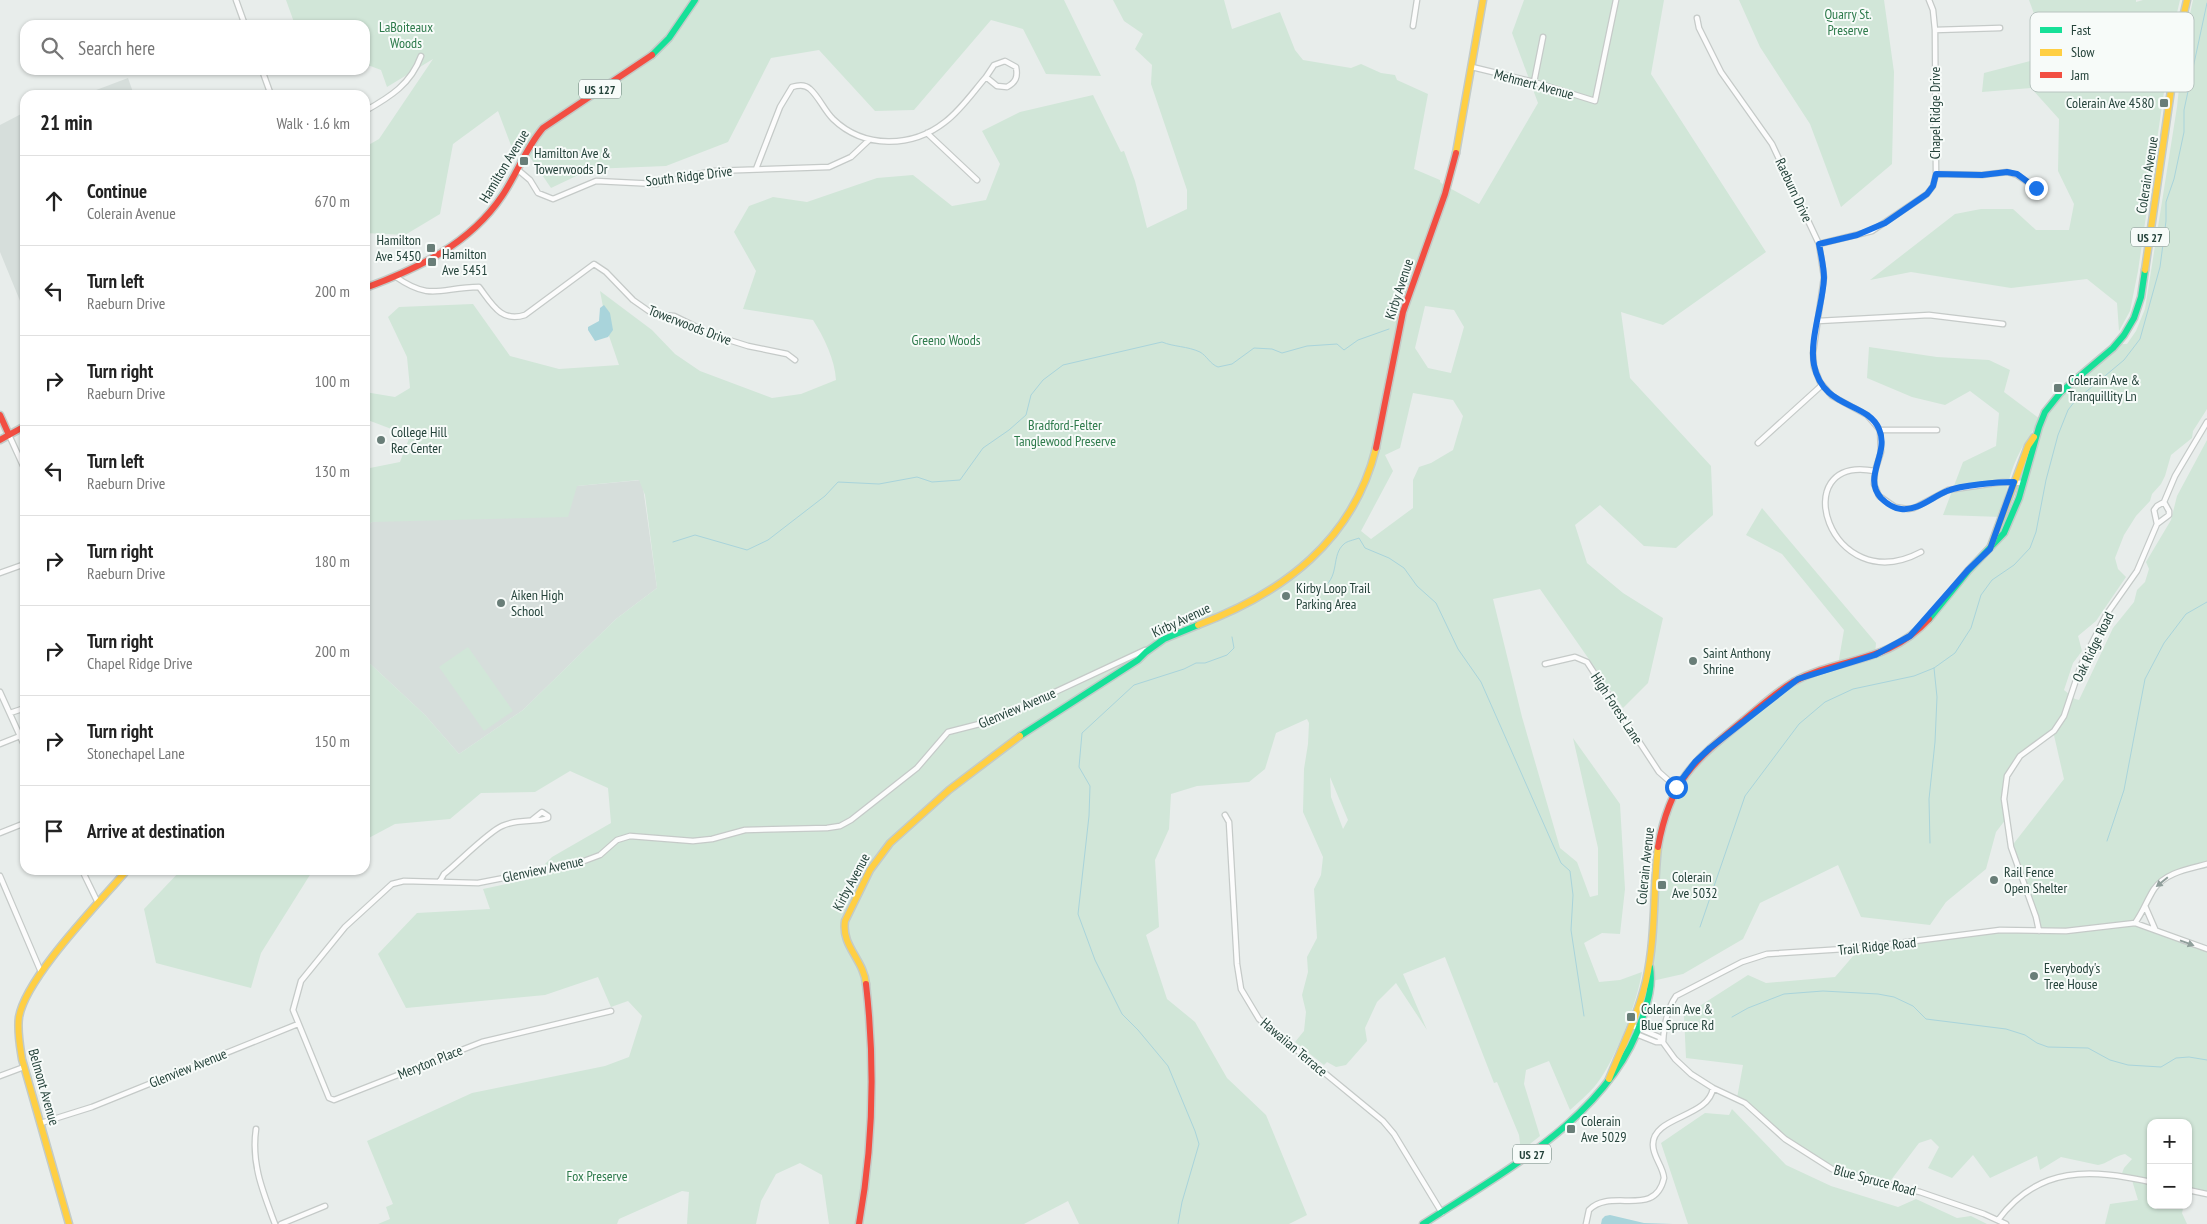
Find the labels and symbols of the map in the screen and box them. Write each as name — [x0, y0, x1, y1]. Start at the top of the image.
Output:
park label: Quarry St. Preserve — [1824, 5, 1872, 39]
legend — [2030, 12, 2194, 92]
park label: LaBoiteaux Woods — [379, 18, 433, 52]
text: Fast — [2071, 21, 2091, 39]
text: Slow — [2071, 43, 2095, 61]
street label: Mehmert Avenue — [1492, 65, 1576, 103]
text: Jam — [2070, 66, 2089, 84]
street label: Chapel Ridge Drive — [1926, 67, 1944, 159]
road number: US 127 — [579, 80, 621, 98]
place label: Colerain Ave 4580 — [2066, 94, 2154, 112]
marker: Colerain Ave 4580 — [2158, 97, 2170, 109]
street label: Hamilton Avenue — [475, 126, 533, 206]
street label: Colerain Avenue — [2132, 135, 2162, 215]
place label: Hamilton Ave & Towerwoods Dr — [534, 144, 611, 178]
marker: Hamilton Ave & Towerwoods Dr — [518, 155, 530, 167]
street label: Raeburn Drive — [1771, 155, 1817, 225]
street label: South Ridge Drive — [645, 162, 734, 190]
route end — [2025, 177, 2048, 200]
road number: US 27 — [2131, 228, 2169, 246]
place label: Hamilton Ave 5450 — [375, 231, 421, 265]
marker: Hamilton Ave 5450 — [425, 242, 437, 254]
place label: Hamilton Ave 5451 — [442, 245, 488, 279]
marker: Hamilton Ave 5451 — [426, 256, 438, 268]
street label: Kirby Avenue — [1381, 256, 1417, 322]
street label: Towerwoods Drive — [646, 301, 734, 349]
park label: Greeno Woods — [912, 331, 981, 349]
place label: Colerain Ave & Tranquillity Ln — [2068, 371, 2140, 405]
marker: Colerain Ave & Tranquillity Ln — [2052, 382, 2064, 394]
park label: Bradford-Felter Tanglewood Preserve — [1014, 416, 1116, 450]
place label: College Hill Rec Center — [391, 423, 448, 457]
marker: College Hill Rec Center — [375, 434, 387, 446]
place label: Kirby Loop Trail Parking Area — [1296, 579, 1371, 613]
place label: Aiken High School — [511, 586, 564, 620]
marker: Kirby Loop Trail Parking Area — [1280, 590, 1292, 602]
marker: Aiken High School — [495, 597, 507, 609]
street label: Kirby Avenue — [1149, 599, 1213, 641]
street label: Oak Ridge Road — [2068, 609, 2118, 685]
place label: Saint Anthony Shrine — [1703, 644, 1771, 678]
marker: Saint Anthony Shrine — [1687, 655, 1699, 667]
street label: High Forest Lane — [1587, 669, 1647, 747]
street label: Glenview Avenue — [976, 684, 1059, 732]
route start — [1665, 776, 1688, 799]
street label: Colerain Avenue — [1632, 826, 1658, 906]
street label: Kirby Avenue — [828, 850, 874, 914]
street label: Glenview Avenue — [501, 852, 585, 886]
place label: Rail Fence Open Shelter — [2004, 863, 2067, 897]
place label: Colerain Ave 5032 — [1672, 868, 1718, 902]
marker: Rail Fence Open Shelter — [1988, 874, 2000, 886]
one-way arrow — [2156, 876, 2169, 887]
marker: Colerain Ave 5032 — [1656, 879, 1668, 891]
street label: Trail Ridge Road — [1837, 933, 1917, 959]
one-way arrow — [2180, 939, 2195, 947]
place label: Everybody's Tree House — [2044, 959, 2101, 993]
marker: Everybody's Tree House — [2028, 970, 2040, 982]
place label: Colerain Ave & Blue Spruce Rd — [1641, 1000, 1714, 1034]
marker: Colerain Ave & Blue Spruce Rd — [1625, 1011, 1637, 1023]
street label: Hawaiian Terrace — [1257, 1014, 1331, 1080]
street label: Meryton Place — [395, 1041, 465, 1083]
street label: Glenview Avenue — [147, 1044, 230, 1092]
street label: Belmont Avenue — [24, 1047, 64, 1128]
place label: Colerain Ave 5029 — [1581, 1112, 1627, 1146]
marker: Colerain Ave 5029 — [1565, 1123, 1577, 1135]
road number: US 27 — [1513, 1144, 1551, 1164]
street label: Blue Spruce Road — [1832, 1160, 1918, 1200]
park label: Fox Preserve — [566, 1167, 628, 1185]

